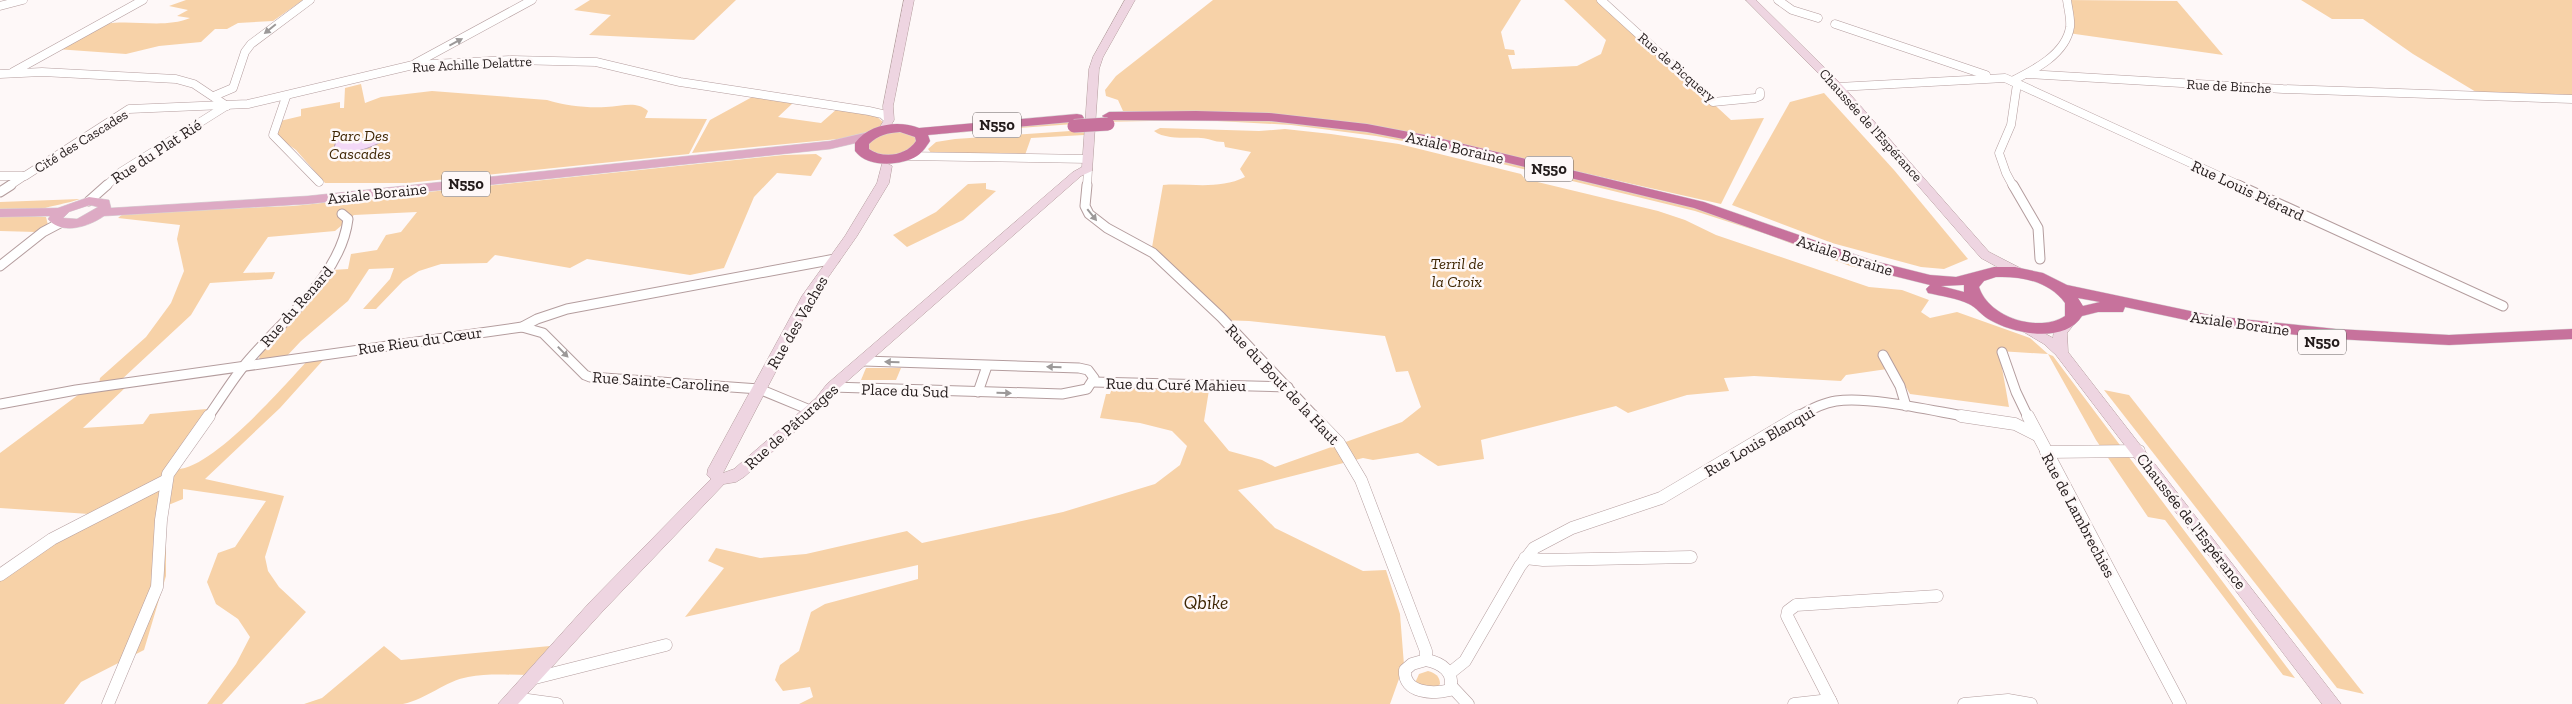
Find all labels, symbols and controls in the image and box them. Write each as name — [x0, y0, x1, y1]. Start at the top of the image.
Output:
one-way arrow — [264, 23, 277, 34]
street label: Rue de Picquery — [1634, 29, 1720, 106]
one-way arrow — [449, 37, 462, 46]
street label: Rue Achille Delattre — [412, 53, 533, 76]
street label: Chaussée de l'Espérance — [1815, 65, 1926, 186]
street label: Rue de Binche — [2186, 76, 2272, 97]
street label: Cité des Cascades — [31, 106, 131, 177]
road number: N550 — [973, 112, 1021, 138]
street label: Rue du Plat Rié — [107, 115, 205, 188]
park label: Parc Des Cascades — [329, 126, 391, 163]
street label: Axiale Boraine — [1404, 127, 1506, 168]
road number: N550 — [1525, 156, 1573, 182]
street label: Rue Louis Piérard — [2188, 156, 2307, 225]
road number: N550 — [442, 172, 490, 196]
street label: Axiale Boraine — [326, 179, 428, 208]
one-way arrow — [1086, 209, 1097, 222]
street label: Axiale Boraine — [1794, 231, 1895, 280]
park label: Terril de la Croix — [1430, 254, 1484, 291]
street label: Rue du Renard — [256, 262, 337, 351]
street label: Rue des Vaches — [763, 272, 832, 372]
street label: Axiale Boraine — [2189, 307, 2291, 340]
street label: Rue du Bout de la Haut — [1222, 320, 1343, 449]
street label: Rue Rieu du Cœur — [357, 322, 484, 359]
road number: N550 — [2298, 330, 2346, 354]
one-way arrow — [557, 345, 569, 357]
one-way arrow — [884, 358, 900, 366]
one-way arrow — [1046, 363, 1062, 371]
street label: Rue Sainte-Caroline — [592, 367, 730, 396]
street label: Rue du Curé Mahieu — [1106, 374, 1246, 395]
street label: Rue de Pâturages — [741, 379, 842, 473]
street label: Place du Sud — [861, 379, 949, 402]
one-way arrow — [996, 389, 1012, 397]
street label: Rue Louis Blanqui — [1701, 402, 1818, 481]
street label: Rue de Lambrechies — [2038, 450, 2119, 581]
street label: Chaussée de l'Espérance — [2133, 450, 2251, 593]
park label: Qbike — [1184, 591, 1228, 614]

